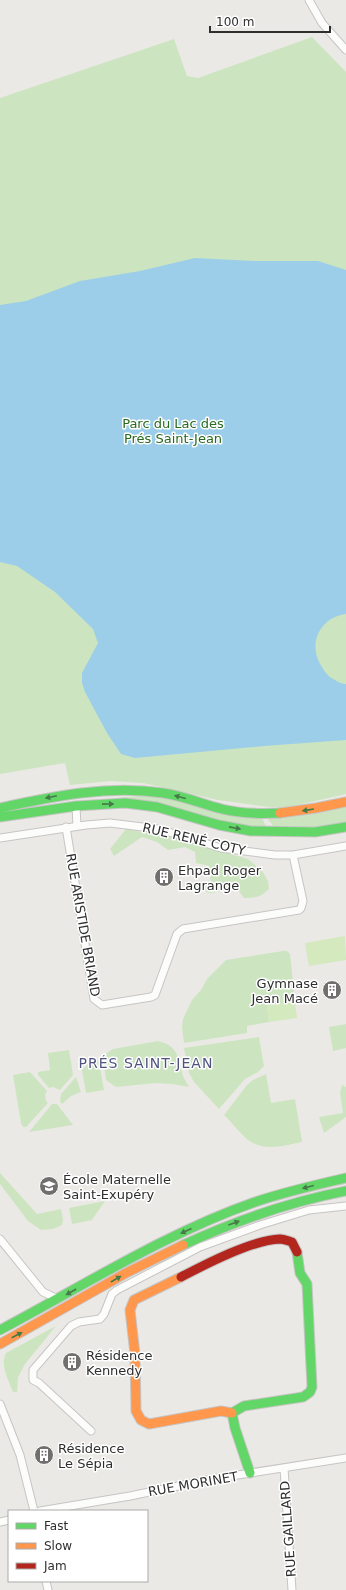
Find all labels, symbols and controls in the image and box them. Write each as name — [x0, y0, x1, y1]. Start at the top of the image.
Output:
scale bar — [210, 8, 330, 34]
text: 100 m — [216, 15, 254, 29]
park label: Parc du Lac des Prés Saint-Jean — [122, 416, 224, 446]
one-way arrow — [174, 793, 186, 799]
one-way arrow — [45, 794, 57, 800]
one-way arrow — [102, 801, 115, 807]
one-way arrow — [302, 807, 314, 813]
street label: RUE RENÉ COTY — [141, 820, 247, 858]
one-way arrow — [229, 825, 241, 831]
street label: RUE ARISTIDE BRIAND — [63, 852, 103, 998]
place label: Ehpad Roger Lagrange — [178, 863, 262, 893]
building icon: Ehpad Roger Lagrange — [153, 866, 175, 888]
place label: Gymnase Jean Macé — [251, 976, 318, 1006]
building icon: Gymnase Jean Macé — [321, 979, 343, 1001]
district label: PRÉS SAINT-JEAN — [79, 1055, 213, 1071]
place label: École Maternelle Saint-Exupéry — [63, 1172, 171, 1202]
school or university icon: École Maternelle Saint-Exupéry — [38, 1175, 60, 1197]
one-way arrow — [302, 1184, 314, 1190]
one-way arrow — [228, 1220, 240, 1226]
one-way arrow — [180, 1228, 192, 1234]
one-way arrow — [110, 1276, 122, 1283]
one-way arrow — [65, 1288, 77, 1295]
one-way arrow — [11, 1332, 23, 1339]
place label: Résidence Kennedy — [86, 1348, 152, 1378]
building icon: Résidence Kennedy — [61, 1351, 83, 1373]
place label: Résidence Le Sépia — [58, 1441, 124, 1471]
building icon: Résidence Le Sépia — [33, 1444, 55, 1466]
street label: RUE MORINET — [147, 1469, 239, 1499]
street label: RUE GAILLARD — [277, 1480, 299, 1578]
legend — [8, 1510, 148, 1582]
text: Fast — [44, 1519, 68, 1533]
text: Slow — [44, 1539, 72, 1553]
text: Jam — [43, 1559, 67, 1573]

